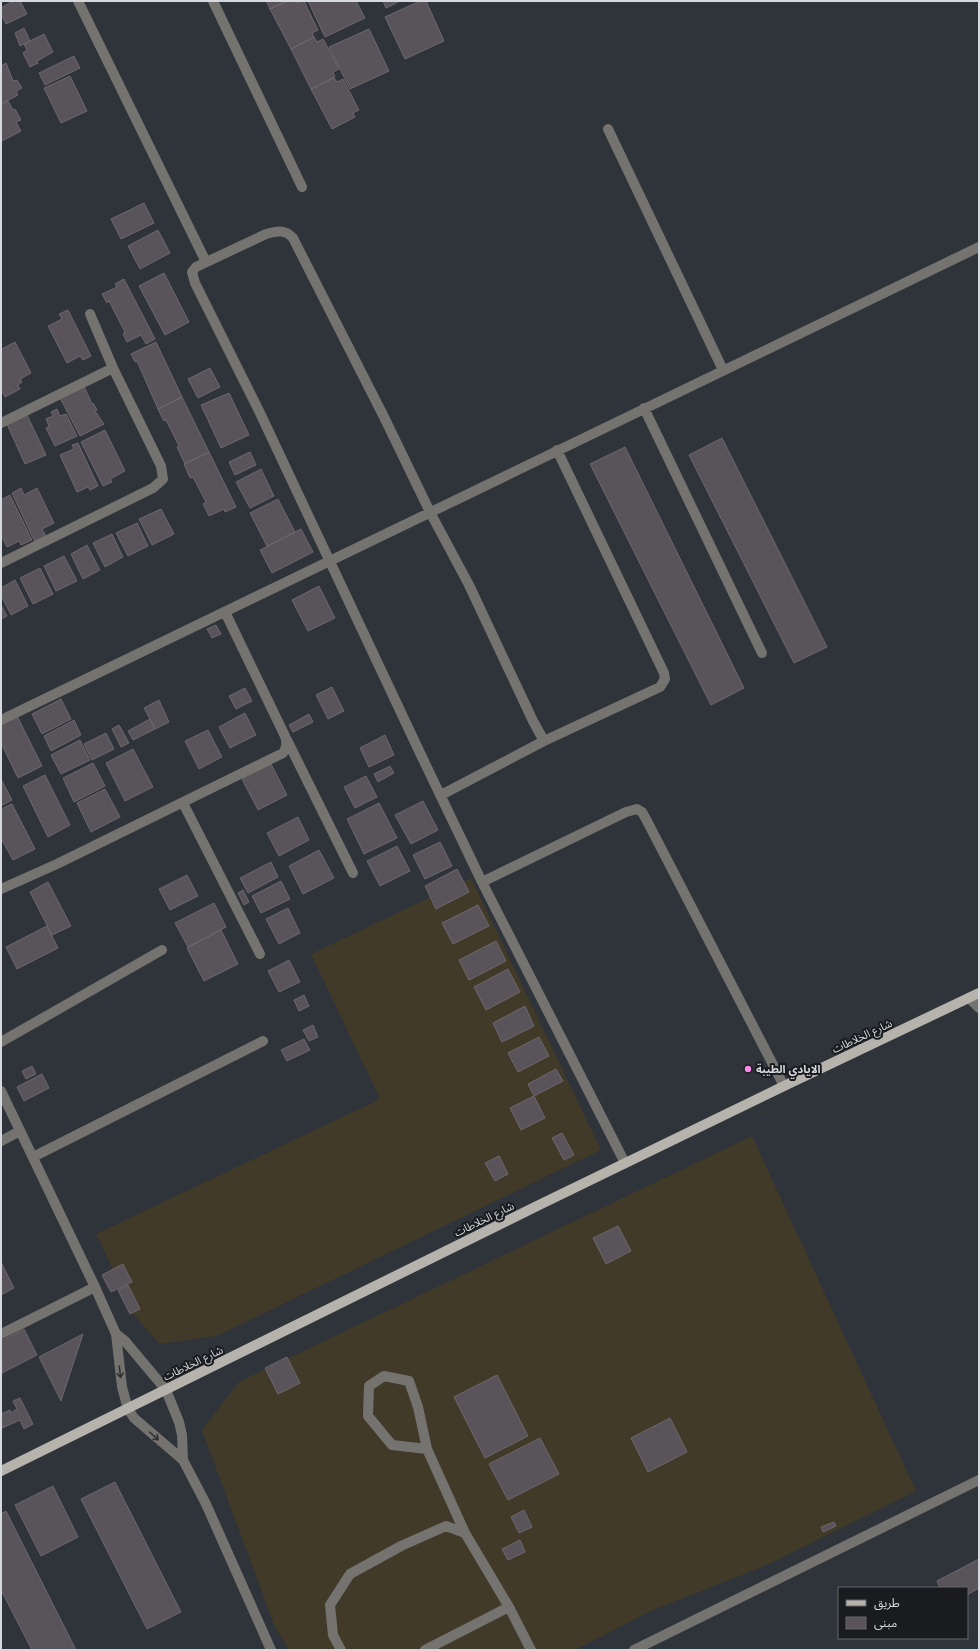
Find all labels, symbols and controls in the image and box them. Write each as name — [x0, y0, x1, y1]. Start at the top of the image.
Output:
street label: شارع الخلاطات — [830, 1016, 895, 1057]
place label: الايادي الطيبة — [756, 1062, 821, 1079]
marker: الايادي الطيبة — [743, 1064, 753, 1074]
street label: شارع الخلاطات — [452, 1198, 517, 1240]
street label: شارع الخلاطات — [161, 1342, 226, 1384]
one-way arrow — [116, 1365, 124, 1378]
one-way arrow — [149, 1431, 159, 1441]
legend — [838, 1587, 968, 1639]
text: طريق — [874, 1595, 900, 1611]
text: مبنى — [874, 1615, 897, 1630]

